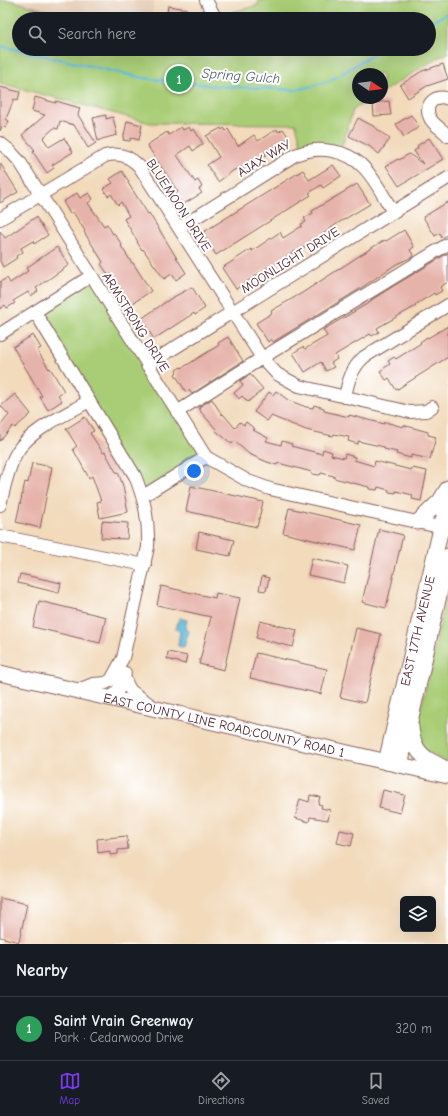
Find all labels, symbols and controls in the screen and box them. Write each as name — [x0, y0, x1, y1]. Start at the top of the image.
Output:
search box — [12, 12, 436, 56]
icon: search — [26, 23, 48, 45]
text: Search here — [58, 25, 136, 43]
pin: 1 — [166, 64, 192, 94]
water label: Spring Gulch — [201, 65, 281, 87]
north arrow — [352, 68, 388, 104]
street label: AJAX WAY — [235, 136, 294, 180]
street label: BLUEMOON DRIVE — [143, 156, 215, 254]
street label: MOONLIGHT DRIVE — [238, 224, 342, 296]
street label: ARMSTRONG DRIVE — [99, 270, 173, 375]
your location — [184, 461, 204, 481]
street label: EAST 17TH AVENUE — [397, 574, 437, 687]
street label: EAST COUNTY LINE ROAD;COUNTY ROAD 1 — [102, 690, 346, 760]
map controls — [400, 896, 436, 932]
button: layers — [400, 896, 436, 932]
text: Nearby — [16, 961, 67, 980]
text: Saint Vrain Greenway — [54, 1012, 193, 1030]
text: 1 — [26, 1021, 32, 1036]
text: 320 m — [396, 1021, 432, 1036]
text: Park · Cedarwood Drive — [54, 1030, 184, 1045]
tab: Map — [59, 1070, 81, 1107]
tab: Directions — [198, 1070, 245, 1107]
tab: Saved — [362, 1070, 389, 1107]

